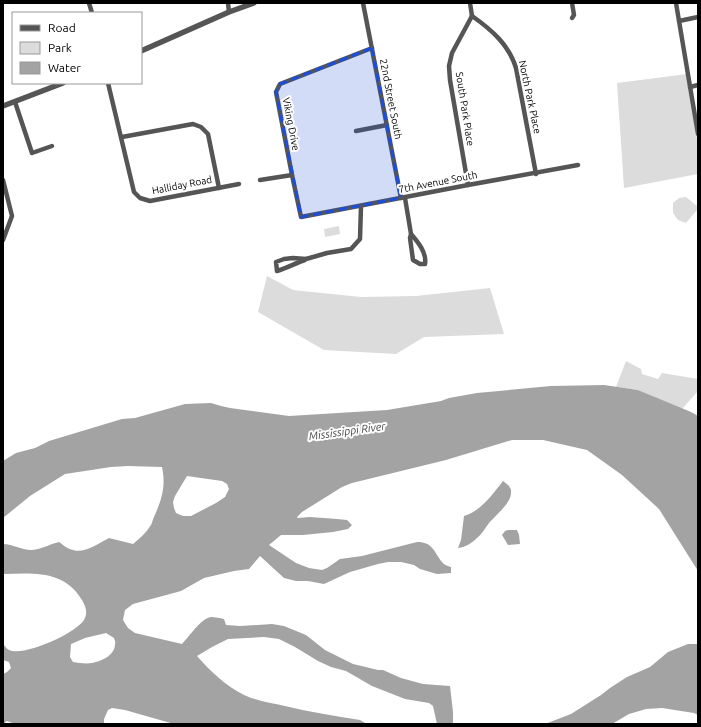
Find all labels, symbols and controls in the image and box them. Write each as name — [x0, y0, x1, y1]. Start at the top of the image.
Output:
legend — [12, 12, 142, 84]
text: Road — [48, 21, 76, 34]
text: Park — [48, 41, 72, 54]
street label: 22nd Street South — [378, 58, 404, 140]
street label: North Park Place — [517, 59, 543, 135]
text: Water — [48, 61, 81, 74]
street label: South Park Place — [454, 71, 476, 147]
street label: Viking Drive — [280, 96, 302, 152]
street label: 7th Avenue South — [398, 169, 478, 195]
street label: Halliday Road — [151, 174, 213, 196]
water label: Mississippi River — [308, 420, 387, 442]

